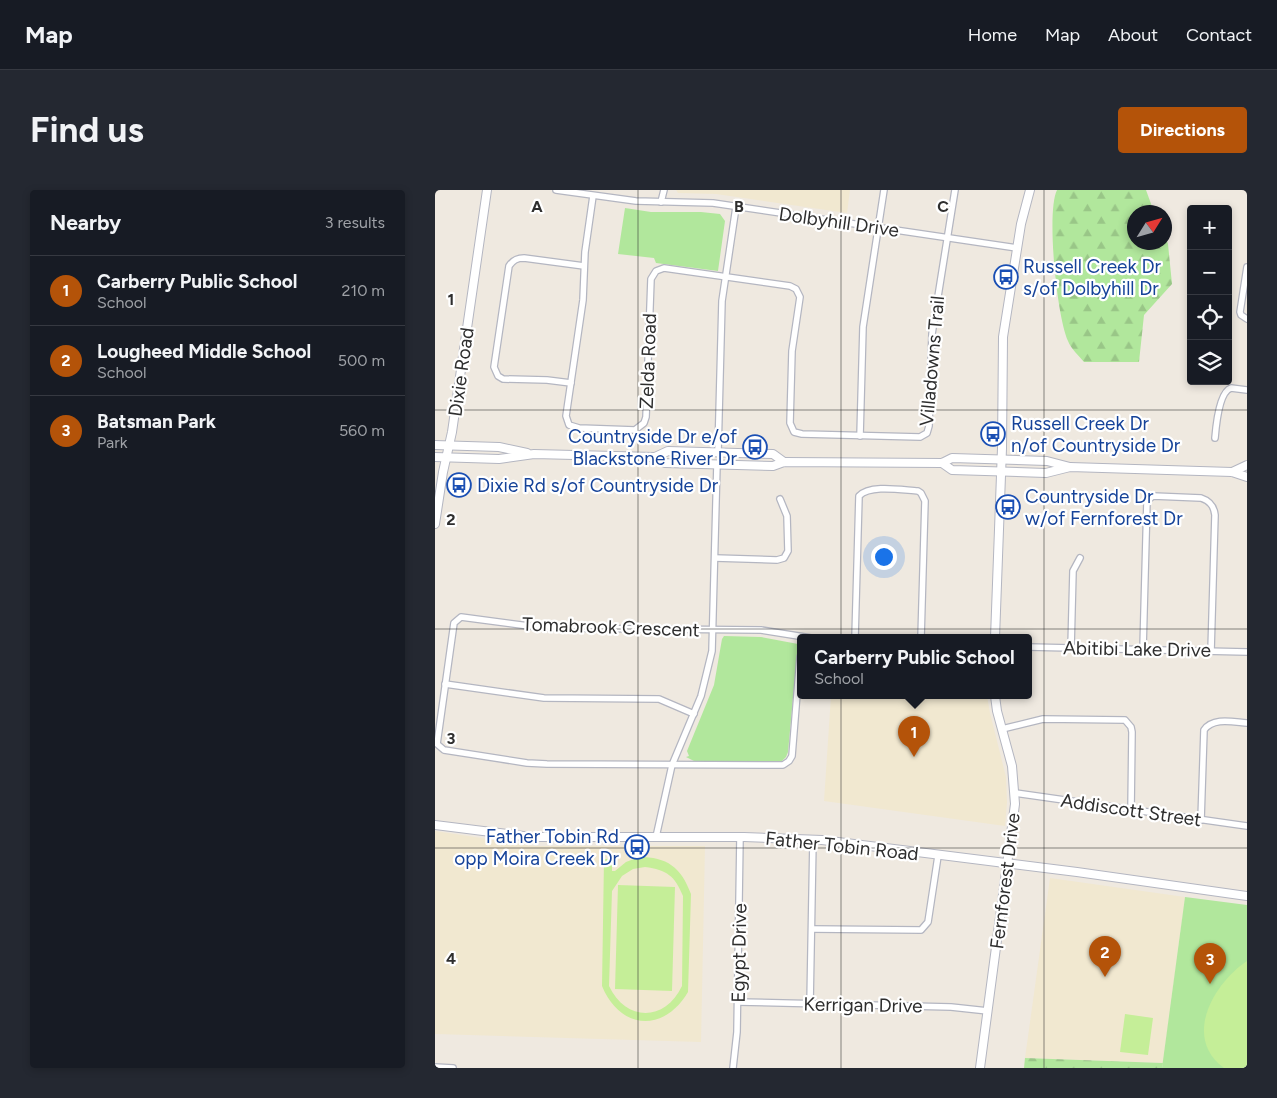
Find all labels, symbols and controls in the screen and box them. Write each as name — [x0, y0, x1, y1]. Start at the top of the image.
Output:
text: Map — [25, 20, 73, 49]
text: Home — [968, 24, 1017, 46]
text: Map — [1045, 24, 1080, 46]
text: About — [1108, 24, 1158, 46]
text: Contact — [1186, 24, 1252, 46]
button: Directions — [1118, 107, 1247, 153]
text: Find us — [30, 109, 144, 151]
text: A — [531, 197, 543, 216]
text: B — [734, 197, 744, 216]
text: C — [937, 197, 949, 216]
street label: Dolbyhill Drive — [777, 202, 901, 242]
north arrow — [1127, 205, 1172, 250]
map controls — [1187, 205, 1232, 385]
button: + — [1187, 205, 1232, 250]
text: Nearby — [50, 210, 121, 235]
text: 3 results — [325, 213, 385, 232]
button: − — [1187, 250, 1232, 295]
place label: Russell Creek Dr s/of Dolbyhill Dr — [1023, 255, 1161, 300]
bus stop icon: Russell Creek Dr s/of Dolbyhill Dr — [993, 264, 1019, 290]
text: Carberry Public School — [97, 270, 297, 293]
text: 1 — [63, 281, 69, 300]
text: 210 m — [342, 281, 385, 300]
text: 1 — [448, 290, 454, 309]
text: School — [97, 293, 147, 312]
street label: Villadowns Trail — [915, 295, 949, 427]
button: locate — [1187, 295, 1232, 340]
street label: Zelda Road — [635, 313, 661, 409]
street label: Dixie Road — [443, 326, 479, 418]
text: Lougheed Middle School — [97, 340, 311, 363]
button: layers — [1187, 340, 1232, 385]
text: 2 — [61, 351, 71, 370]
text: 500 m — [338, 351, 385, 370]
text: School — [97, 363, 147, 382]
text: Batsman Park — [97, 410, 216, 433]
place label: Russell Creek Dr n/of Countryside Dr — [1011, 412, 1181, 457]
text: 3 — [62, 421, 70, 440]
text: 560 m — [339, 421, 385, 440]
bus stop icon: Russell Creek Dr n/of Countryside Dr — [980, 421, 1006, 447]
place label: Countryside Dr e/of Blackstone River Dr — [568, 425, 738, 470]
text: Park — [97, 433, 127, 452]
bus stop icon: Countryside Dr e/of Blackstone River Dr — [742, 434, 768, 460]
bus stop icon: Dixie Rd s/of Countryside Dr — [446, 472, 472, 498]
place label: Dixie Rd s/of Countryside Dr — [477, 474, 719, 497]
place label: Countryside Dr w/of Fernforest Dr — [1025, 485, 1183, 530]
bus stop icon: Countryside Dr w/of Fernforest Dr — [995, 494, 1021, 520]
text: 2 — [446, 510, 456, 529]
your location — [871, 544, 897, 570]
street label: Tomabrook Crescent — [522, 612, 700, 642]
popup — [797, 634, 1032, 699]
street label: Abitibi Lake Drive — [1063, 636, 1211, 662]
text: Carberry Public School — [814, 646, 1015, 669]
text: School — [814, 669, 864, 688]
pin: 1 — [898, 716, 930, 757]
text: 3 — [447, 729, 456, 748]
street label: Addiscott Street — [1059, 789, 1203, 831]
street label: Fernforest Drive — [985, 812, 1025, 950]
place label: Father Tobin Rd opp Moira Creek Dr — [454, 825, 620, 870]
street label: Father Tobin Road — [764, 827, 920, 865]
bus stop icon: Father Tobin Rd opp Moira Creek Dr — [624, 834, 650, 860]
street label: Egypt Drive — [727, 903, 751, 1003]
pin: 2 — [1089, 936, 1121, 977]
pin: 3 — [1194, 943, 1226, 984]
text: 4 — [446, 949, 456, 968]
street label: Kerrigan Drive — [803, 992, 923, 1018]

